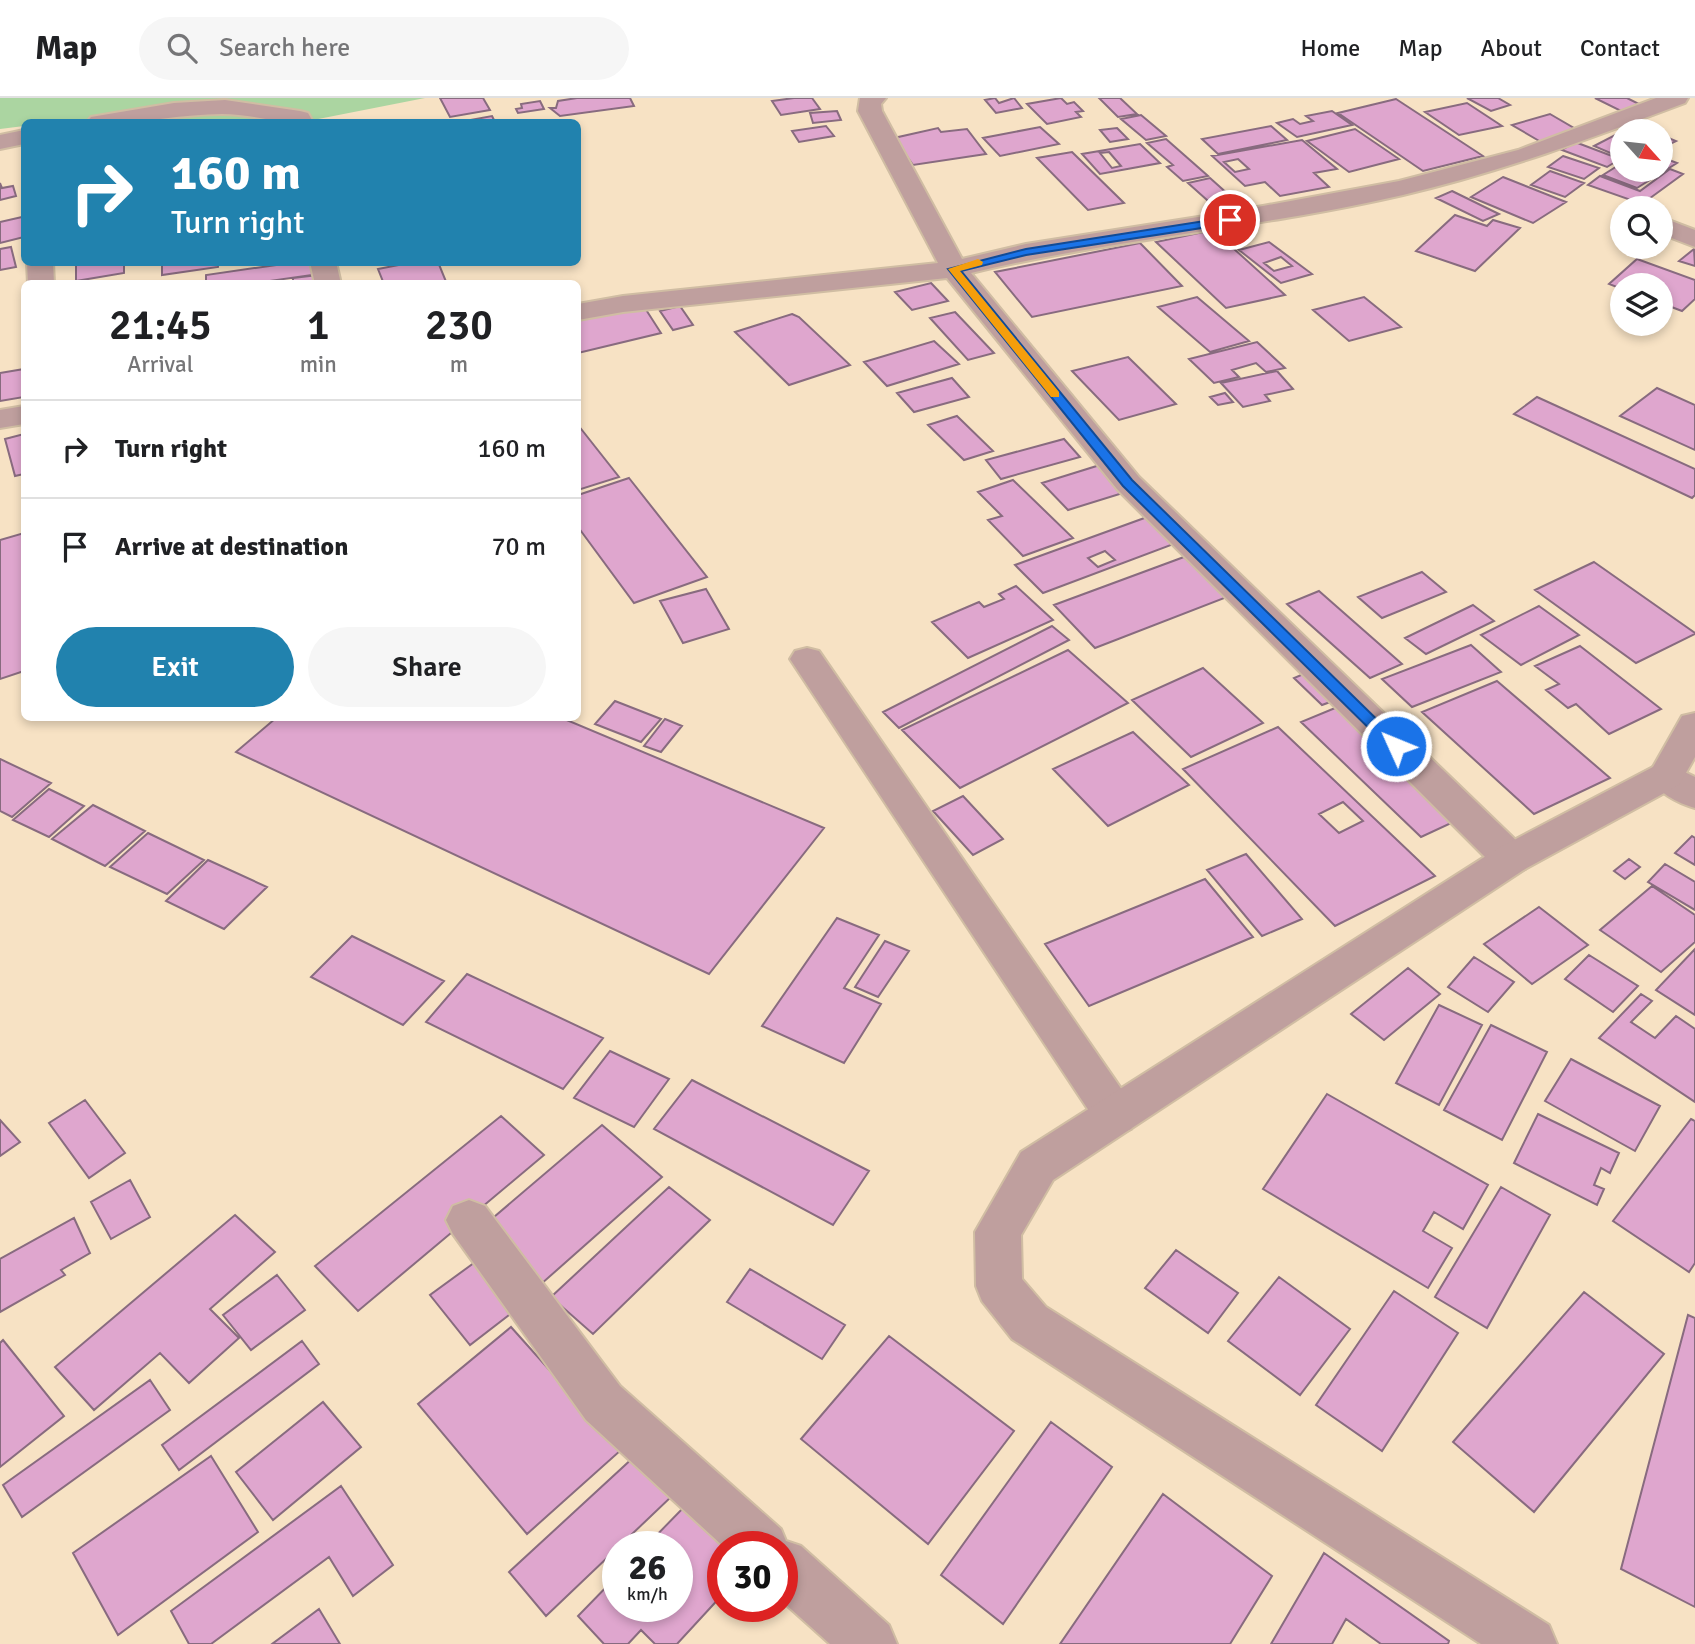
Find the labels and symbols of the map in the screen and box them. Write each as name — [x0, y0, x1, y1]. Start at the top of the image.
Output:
north arrow — [1610, 119, 1673, 182]
pin — [1200, 190, 1260, 250]
position arrow — [1359, 709, 1433, 783]
speed limit sign: 30 — [707, 1531, 798, 1622]

